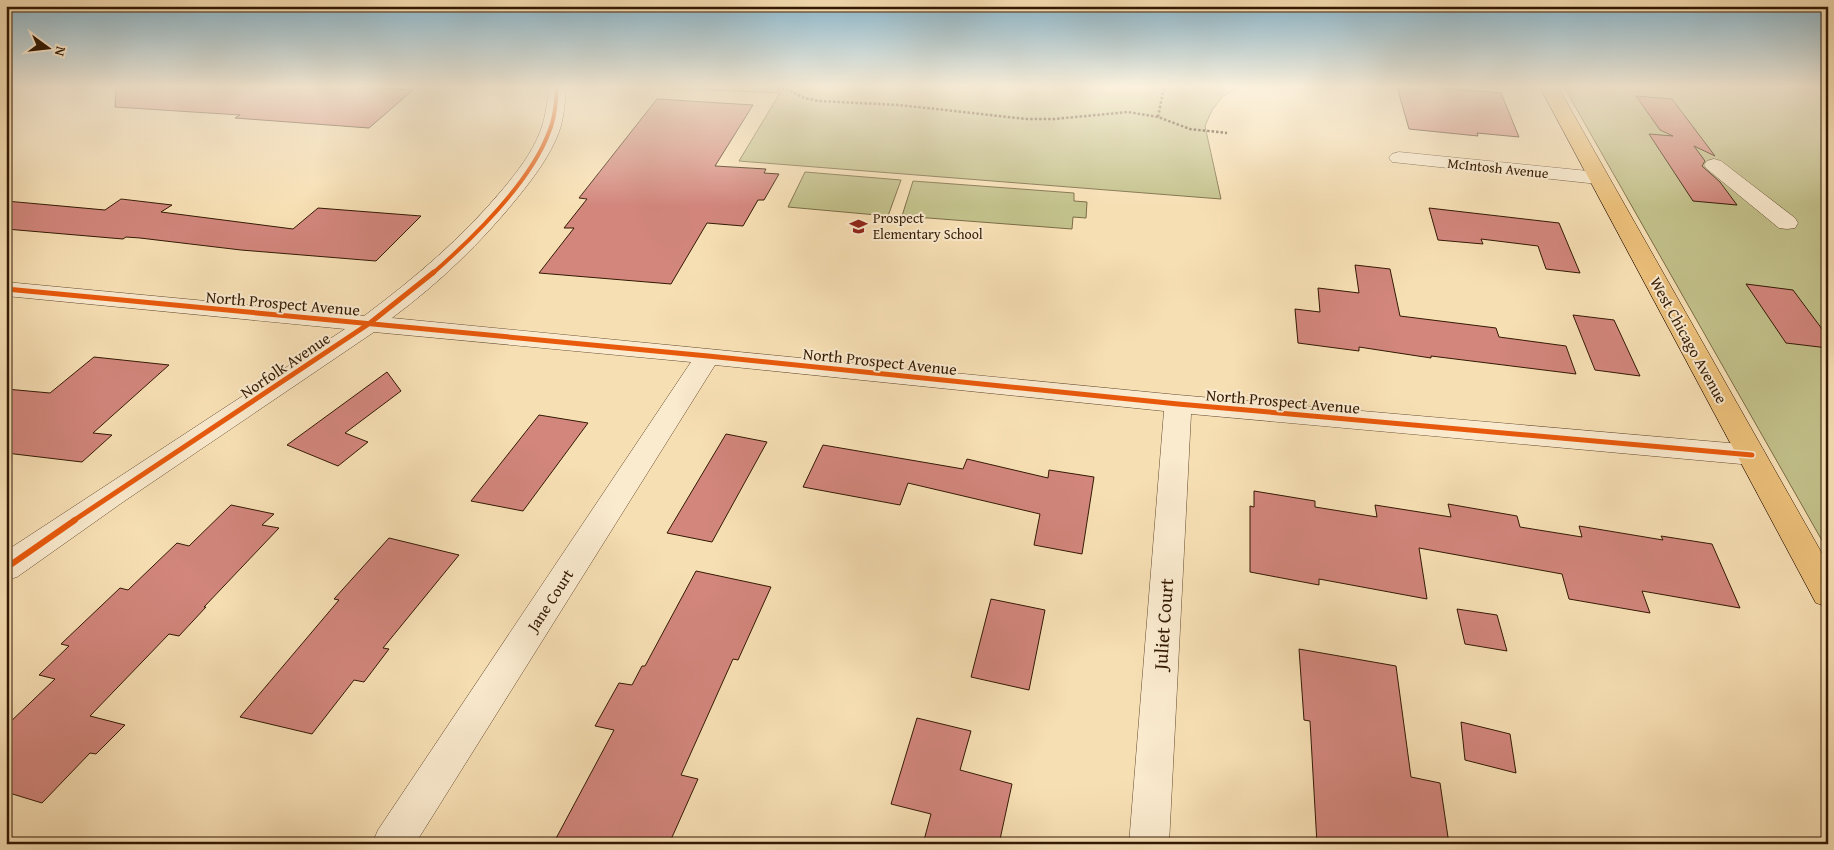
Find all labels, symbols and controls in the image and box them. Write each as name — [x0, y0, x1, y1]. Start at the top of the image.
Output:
north arrow — [22, 22, 72, 72]
text: N — [50, 44, 71, 59]
street label: McIntosh Avenue — [1446, 153, 1550, 183]
place label: Prospect Elementary School — [873, 208, 983, 244]
school or university icon: Prospect Elementary School — [849, 216, 869, 236]
street label: West Chicago Avenue — [1644, 272, 1734, 408]
street label: North Prospect Avenue — [205, 284, 361, 322]
street label: Norfolk Avenue — [235, 326, 335, 404]
street label: North Prospect Avenue — [802, 341, 958, 381]
street label: North Prospect Avenue — [1205, 382, 1361, 420]
street label: Jane Court — [520, 564, 579, 638]
street label: Juliet Court — [1146, 577, 1180, 673]

